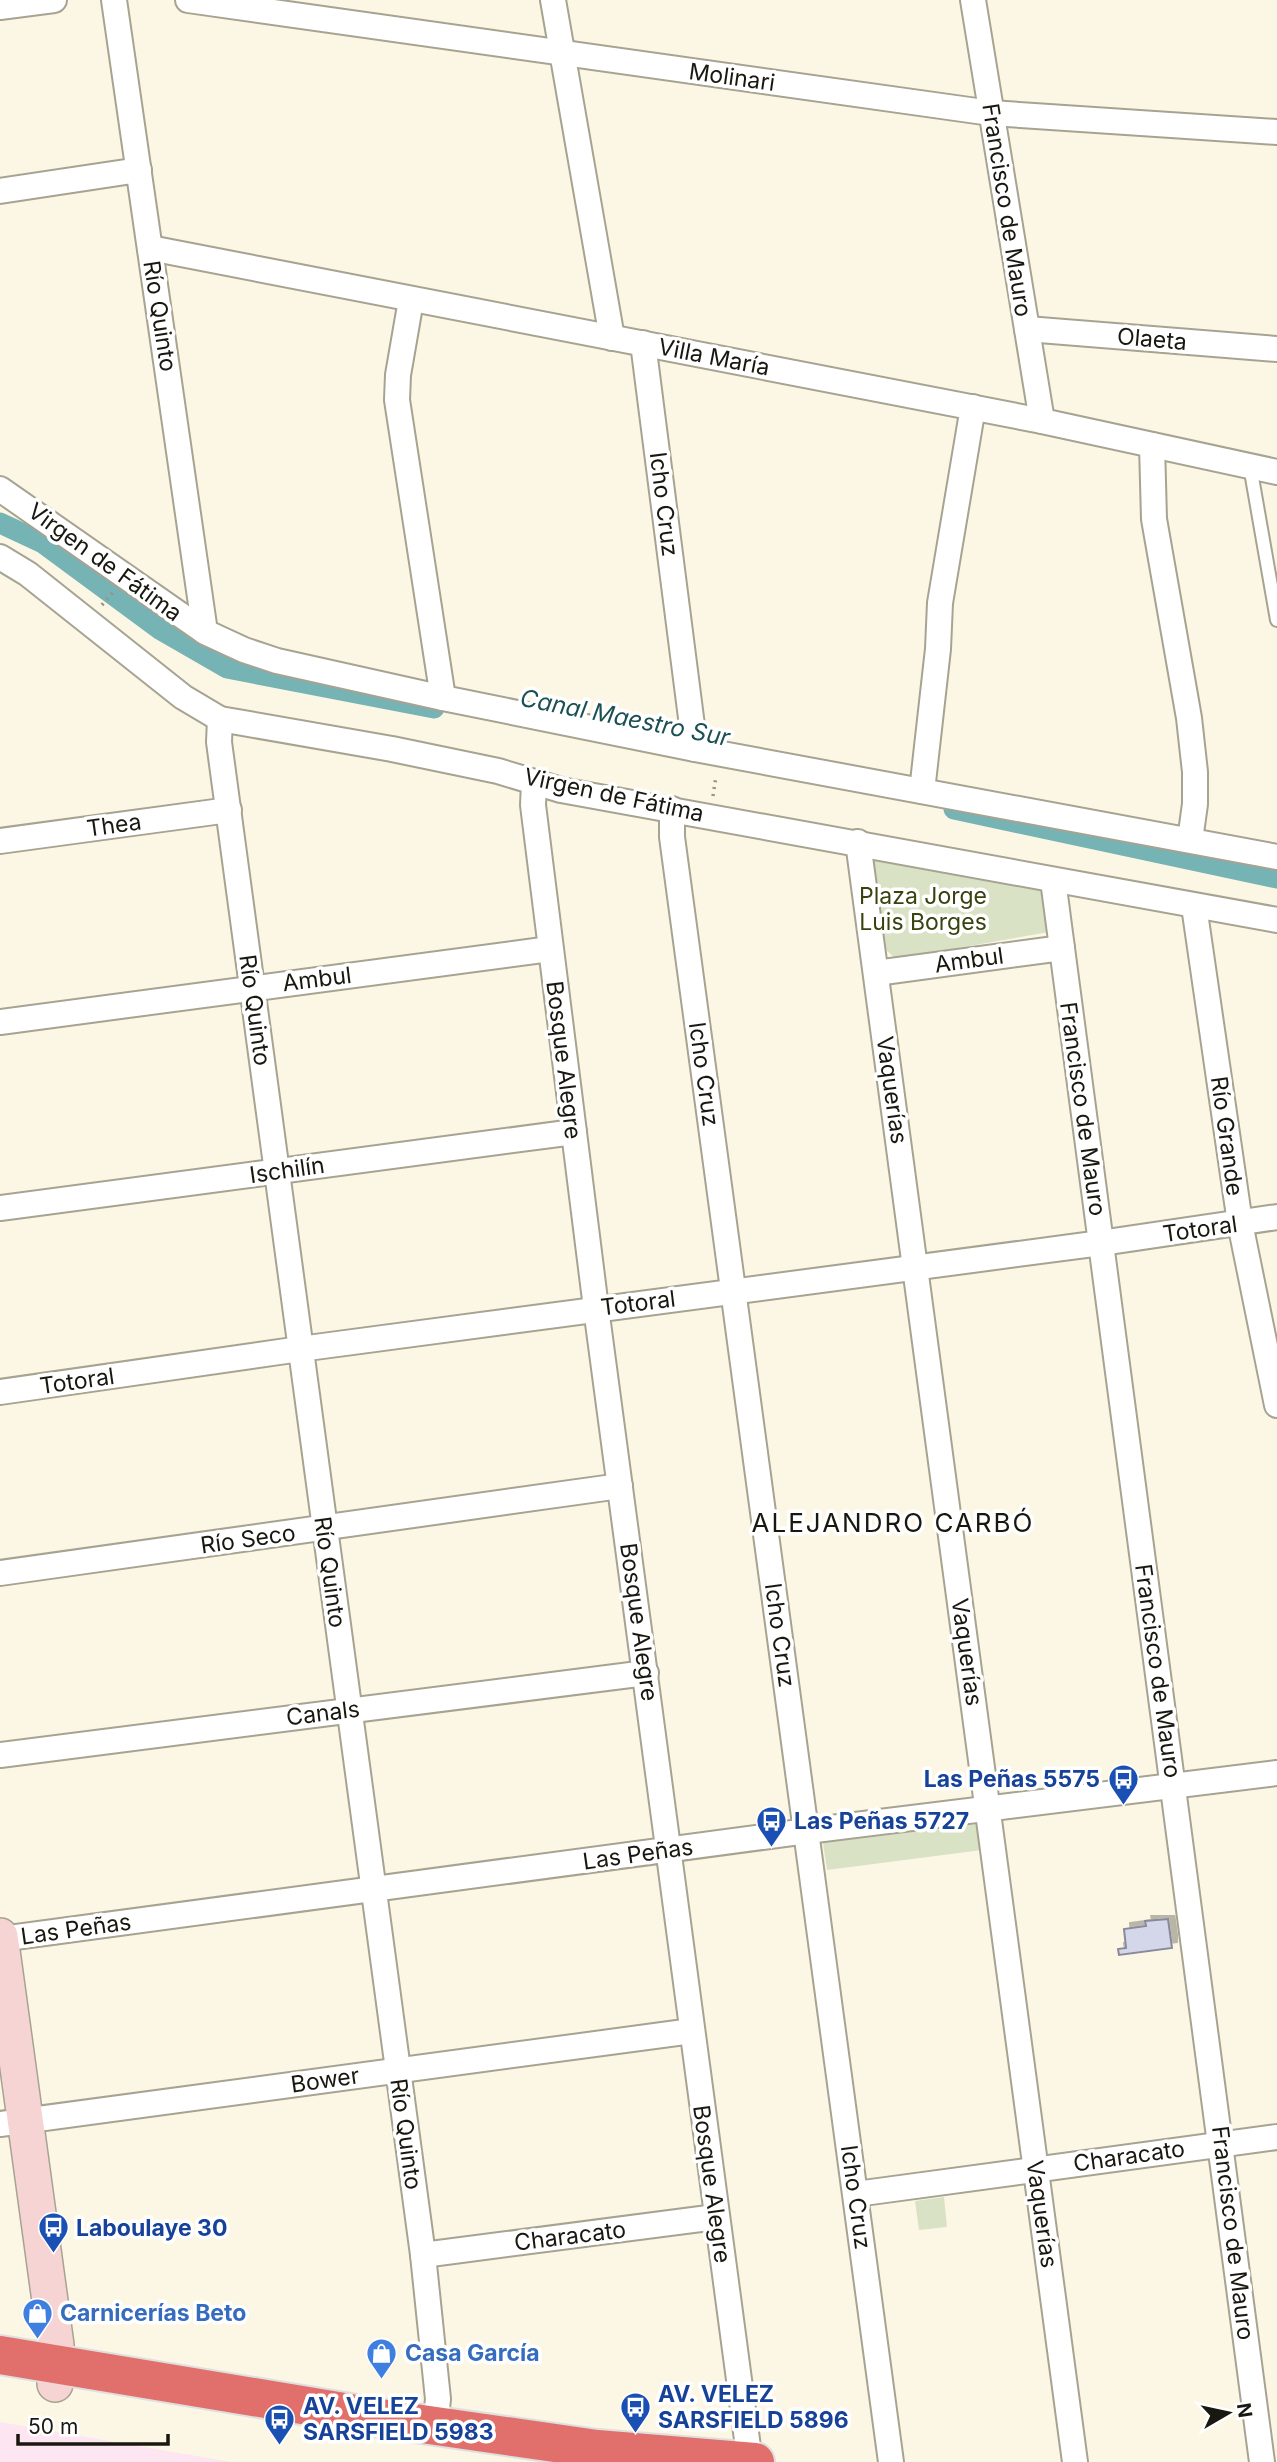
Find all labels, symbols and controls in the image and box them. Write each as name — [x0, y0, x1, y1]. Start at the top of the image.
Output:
street label: Molinari — [687, 57, 777, 97]
street label: Francisco de Mauro — [976, 101, 1038, 319]
street label: Río Quinto — [137, 258, 183, 374]
street label: Olaeta — [1116, 322, 1188, 356]
street label: Villa María — [656, 332, 772, 382]
street label: Icho Cruz — [644, 450, 684, 558]
street label: Virgen de Fátima — [23, 497, 187, 627]
water label: Canal Maestro Sur — [518, 683, 733, 752]
street label: Virgen de Fátima — [521, 762, 707, 828]
street label: Thea — [85, 807, 143, 843]
park label: Plaza Jorge Luis Borges — [859, 882, 987, 936]
street label: Ambul — [933, 941, 1005, 979]
street label: Río Quinto — [233, 953, 277, 1067]
street label: Ambul — [281, 961, 353, 997]
street label: Bosque Alegre — [540, 979, 588, 1141]
street label: Francisco de Mauro — [1054, 1000, 1112, 1218]
street label: Icho Cruz — [683, 1020, 725, 1128]
street label: Vaquerías — [871, 1034, 913, 1146]
street label: Río Grande — [1205, 1074, 1249, 1198]
street label: Ischilín — [248, 1151, 326, 1189]
street label: Totoral — [1161, 1210, 1239, 1248]
street label: Totoral — [599, 1285, 677, 1321]
street label: Totoral — [38, 1362, 116, 1400]
district label: ALEJANDRO CARBÓ — [752, 1507, 1034, 1538]
street label: Río Quinto — [308, 1515, 352, 1629]
street label: Río Seco — [199, 1518, 297, 1560]
street label: Bosque Alegre — [614, 1541, 664, 1703]
street label: Francisco de Mauro — [1129, 1562, 1187, 1780]
street label: Icho Cruz — [759, 1581, 801, 1689]
street label: Vaquerías — [946, 1596, 988, 1708]
street label: Canals — [285, 1695, 361, 1731]
bus stop icon: Las Peñas 5575 — [1106, 1762, 1140, 1806]
place label: Las Peñas 5575 — [924, 1765, 1100, 1793]
bus stop icon: Las Peñas 5727 — [754, 1804, 788, 1848]
place label: Las Peñas 5727 — [794, 1807, 969, 1835]
street label: Las Peñas — [581, 1832, 695, 1876]
street label: Las Peñas — [19, 1907, 133, 1951]
street label: Bower — [289, 2061, 361, 2099]
street label: Río Quinto — [384, 2077, 428, 2191]
street label: Bosque Alegre — [687, 2103, 737, 2265]
street label: Francisco de Mauro — [1206, 2124, 1260, 2342]
street label: Characato — [1071, 2134, 1187, 2178]
street label: Icho Cruz — [835, 2143, 877, 2251]
street label: Vaquerías — [1021, 2158, 1063, 2270]
bus stop icon: Laboulaye 30 — [36, 2211, 70, 2255]
place label: Laboulaye 30 — [76, 2214, 227, 2242]
street label: Characato — [513, 2215, 627, 2257]
shop icon: Carnicerías Beto — [20, 2296, 54, 2340]
place label: Carnicerías Beto — [60, 2299, 246, 2327]
shop icon: Casa García — [365, 2336, 399, 2380]
place label: Casa García — [405, 2339, 540, 2367]
north arrow — [1193, 2378, 1263, 2448]
place label: AV. VELEZ SARSFIELD 5896 — [658, 2380, 849, 2434]
bus stop icon: AV. VELEZ SARSFIELD 5896 — [618, 2390, 652, 2434]
place label: AV. VELEZ SARSFIELD 5983 — [303, 2392, 494, 2446]
text: N — [1232, 2401, 1257, 2419]
scale bar — [18, 2402, 168, 2446]
bus stop icon: AV. VELEZ SARSFIELD 5983 — [263, 2402, 297, 2446]
text: 50 m — [28, 2414, 78, 2439]

